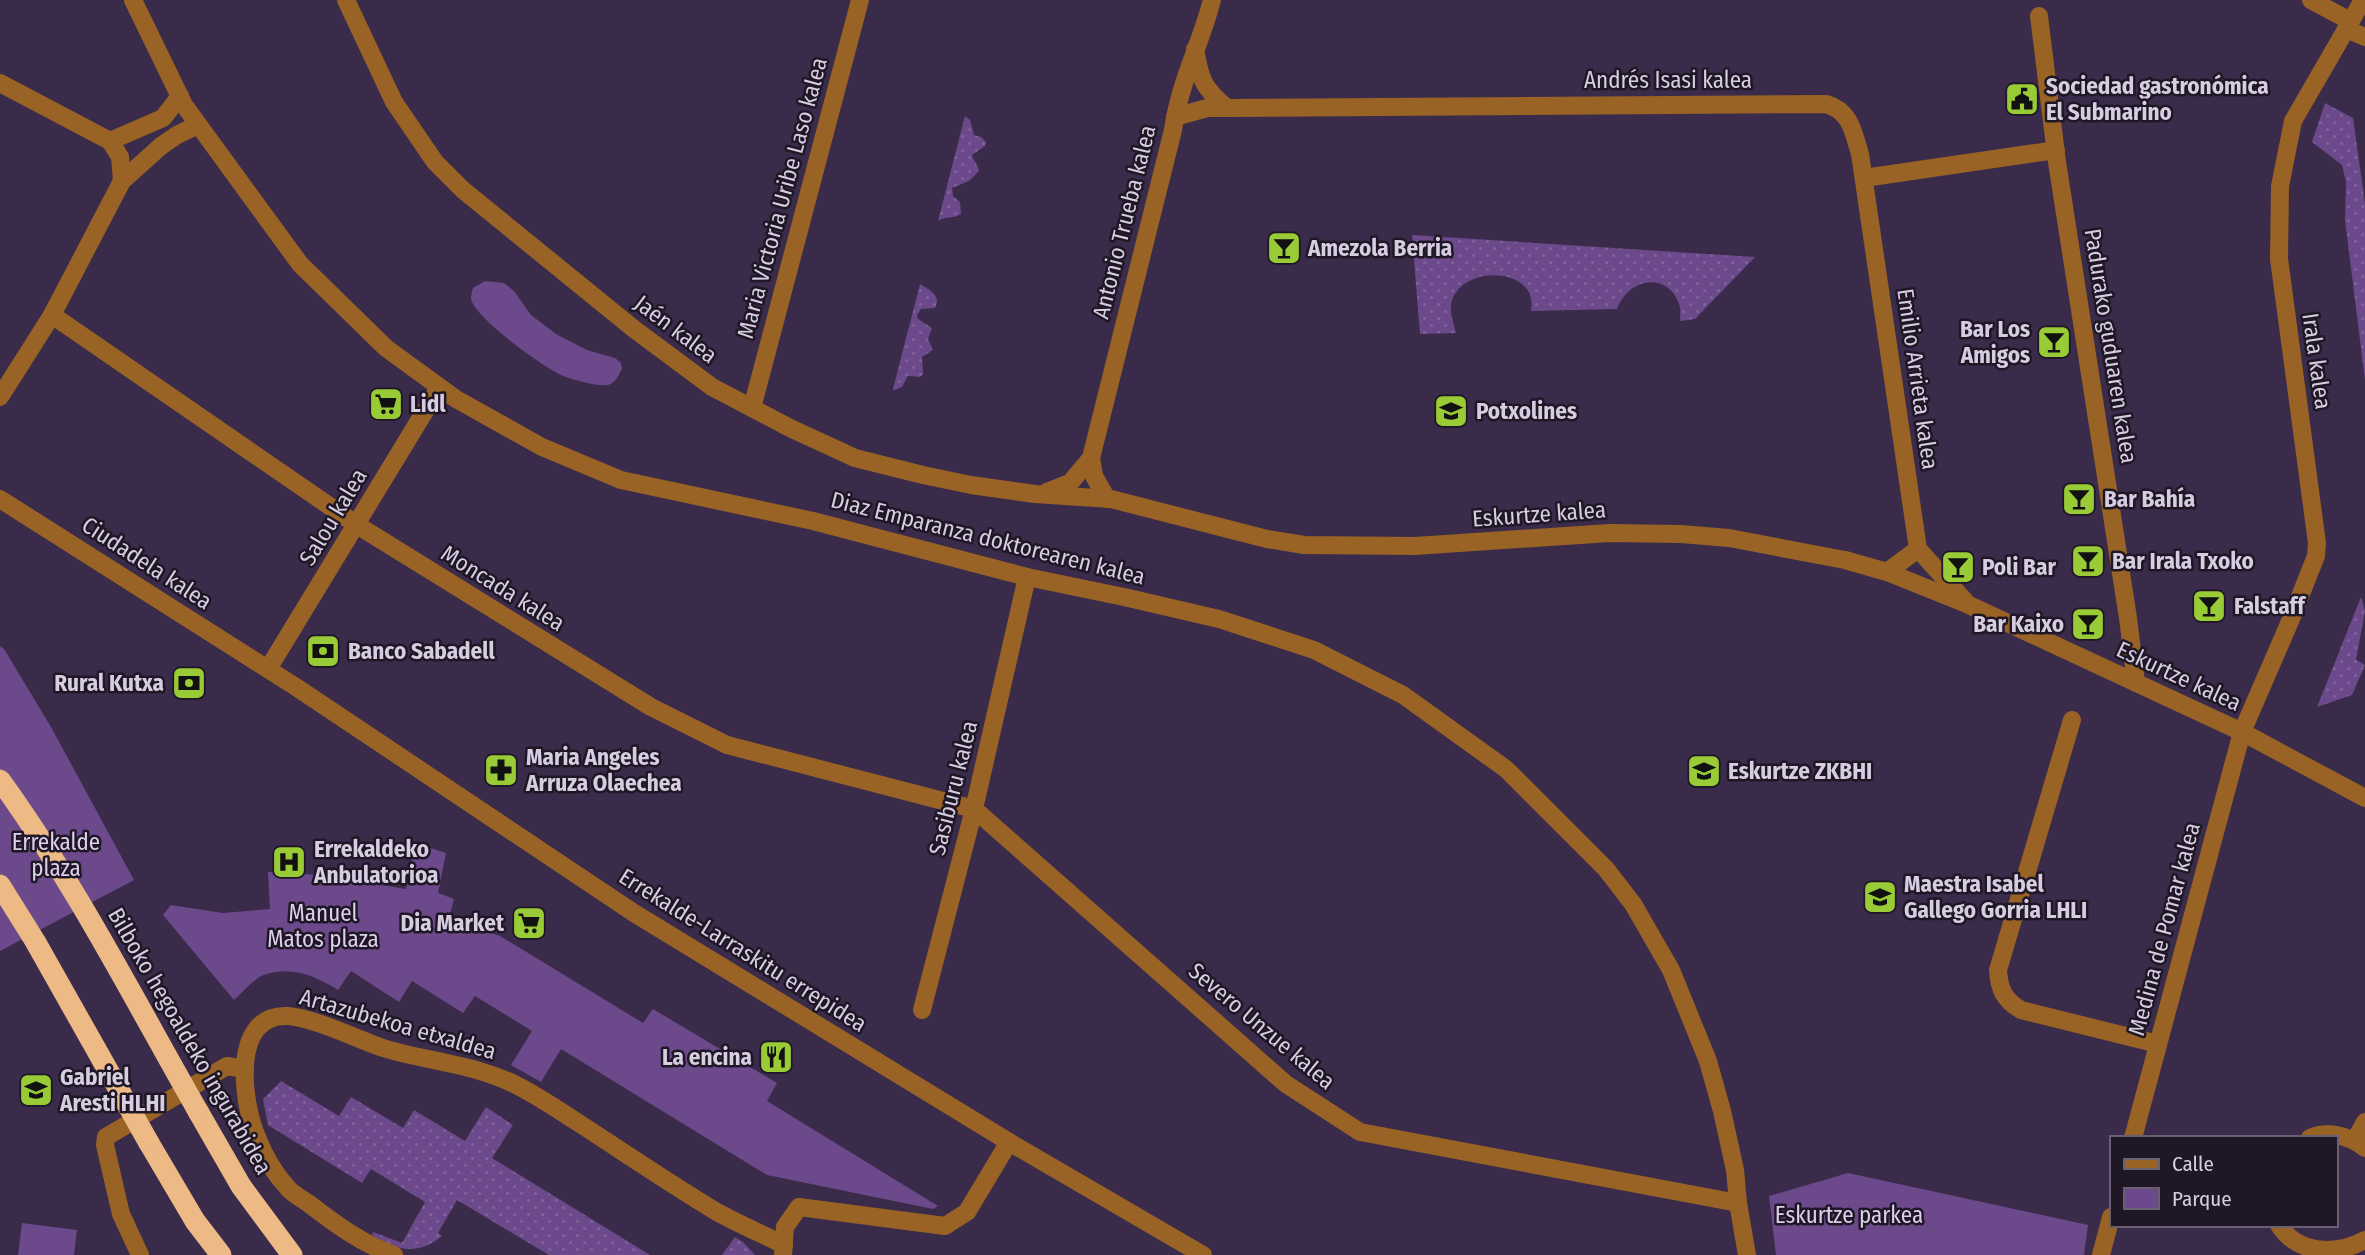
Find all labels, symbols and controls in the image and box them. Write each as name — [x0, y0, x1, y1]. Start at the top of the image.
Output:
street label: Maria Victoria Uribe Laso kalea — [731, 54, 833, 342]
street label: Andrés Isasi kalea — [1584, 66, 1752, 94]
place label: Sociedad gastronómica El Submarino — [2046, 72, 2269, 126]
public building icon: Sociedad gastronómica El Submarino — [2003, 80, 2041, 118]
street label: Antonio Trueba kalea — [1086, 122, 1162, 322]
street label: Padurako guduaren kalea — [2079, 227, 2143, 465]
bar icon: Amezola Berria — [1265, 229, 1303, 267]
place label: Amezola Berria — [1307, 234, 1452, 262]
street label: Emilio Arrieta kalea — [1891, 287, 1945, 471]
street label: Jaén kalea — [629, 289, 723, 369]
street label: Irala kalea — [2296, 311, 2338, 411]
place label: Bar Los Amigos — [1960, 315, 2030, 369]
bar icon: Bar Los Amigos — [2035, 323, 2073, 361]
supermarket icon: Lidl — [367, 385, 405, 423]
place label: Lidl — [410, 390, 446, 418]
school or university icon: Potxolines — [1432, 392, 1470, 430]
place label: Potxolines — [1476, 397, 1577, 425]
street label: Salou kalea — [293, 464, 373, 570]
bar icon: Bar Bahía — [2060, 480, 2098, 518]
street label: Diaz Emparanza doktorearen kalea — [828, 485, 1148, 591]
place label: Bar Bahía — [2104, 485, 2195, 513]
street label: Eskurtze kalea — [1471, 495, 1607, 533]
street label: Ciudadela kalea — [77, 511, 217, 615]
street label: Moncada kalea — [436, 539, 570, 637]
bar icon: Bar Irala Txoko — [2069, 542, 2107, 580]
place label: Bar Irala Txoko — [2112, 547, 2254, 575]
bar icon: Poli Bar — [1939, 548, 1977, 586]
place label: Poli Bar — [1982, 553, 2056, 581]
bar icon: Falstaff — [2190, 587, 2228, 625]
place label: Falstaff — [2234, 592, 2307, 620]
bar icon: Bar Kaixo — [2069, 605, 2107, 643]
place label: Bar Kaixo — [1973, 610, 2064, 638]
bank icon: Banco Sabadell — [304, 632, 342, 670]
street label: Eskurtze kalea — [2112, 635, 2246, 717]
place label: Banco Sabadell — [348, 637, 496, 665]
bank icon: Rural Kutxa — [170, 664, 208, 702]
place label: Rural Kutxa — [54, 669, 164, 697]
street label: Sasiburu kalea — [923, 718, 983, 858]
place label: Maria Angeles Arruza Olaechea — [525, 743, 682, 797]
pharmacy icon: Maria Angeles Arruza Olaechea — [482, 751, 520, 789]
school or university icon: Eskurtze ZKBHI — [1685, 752, 1723, 790]
place label: Eskurtze ZKBHI — [1728, 757, 1872, 785]
street label: Medina de Pomar kalea — [2122, 819, 2206, 1039]
park label: Errekalde plaza — [12, 828, 100, 882]
place label: Errekaldeko Anbulatorioa — [313, 835, 438, 889]
hospital icon: Errekaldeko Anbulatorioa — [270, 843, 308, 881]
street label: Errekalde-Larraskitu errepidea — [614, 862, 872, 1038]
place label: Maestra Isabel Gallego Gorria LHLI — [1904, 870, 2087, 924]
school or university icon: Maestra Isabel Gallego Gorria LHLI — [1861, 878, 1899, 916]
park label: Manuel Matos plaza — [267, 899, 379, 953]
street label: Bilboko hegoaldeko ingurabidea — [102, 903, 278, 1179]
supermarket icon: Dia Market — [510, 904, 548, 942]
place label: Dia Market — [401, 909, 505, 937]
street label: Severo Unzue kalea — [1183, 957, 1341, 1095]
street label: Artazubekoa etxaldea — [297, 983, 499, 1065]
restaurant icon: La encina — [757, 1038, 795, 1076]
place label: La encina — [662, 1043, 752, 1071]
place label: Gabriel Aresti HLHI — [59, 1063, 165, 1117]
school or university icon: Gabriel Aresti HLHI — [17, 1071, 55, 1109]
legend — [2110, 1136, 2337, 1227]
text: Calle — [2172, 1151, 2214, 1177]
text: Parque — [2172, 1186, 2232, 1212]
park label: Eskurtze parkea — [1775, 1201, 1923, 1229]

